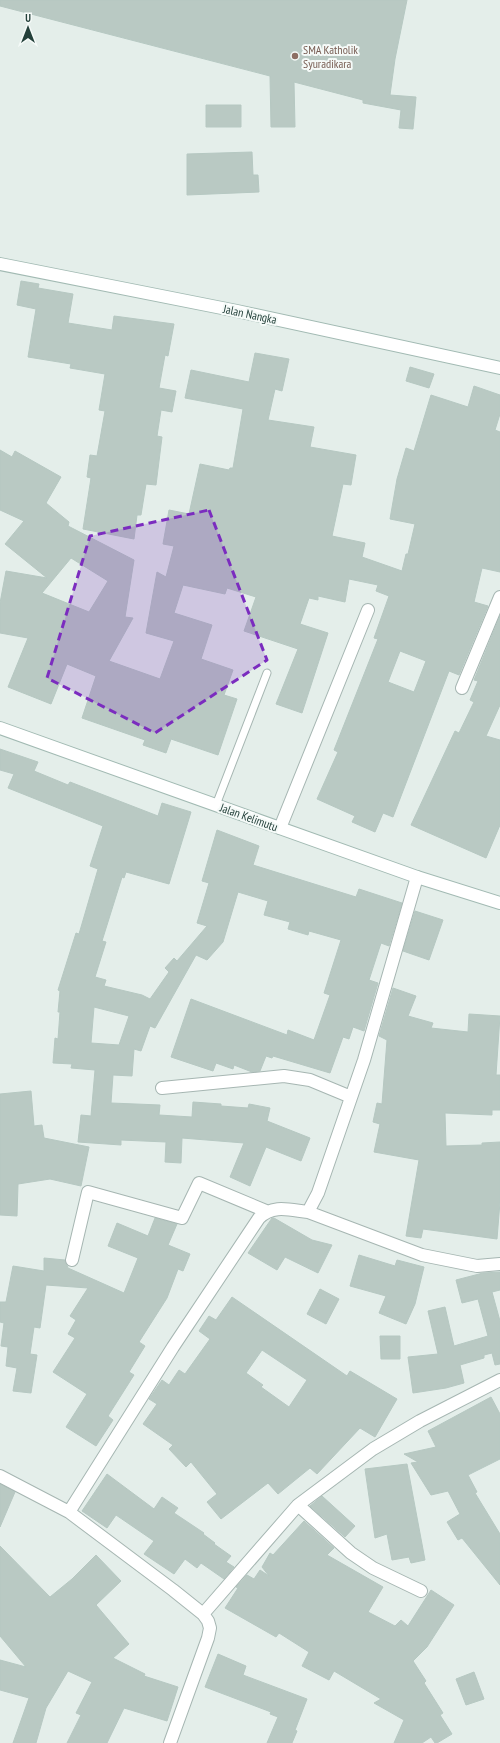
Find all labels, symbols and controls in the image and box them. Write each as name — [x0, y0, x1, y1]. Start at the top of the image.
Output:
north arrow — [8, 8, 48, 48]
text: U — [25, 11, 31, 25]
place label: SMA Katholik Syuradikara — [303, 42, 358, 71]
marker: SMA Katholik Syuradikara — [290, 51, 300, 61]
street label: Jalan Nangka — [221, 301, 278, 327]
street label: Jalan Kelimutu — [217, 799, 280, 834]

